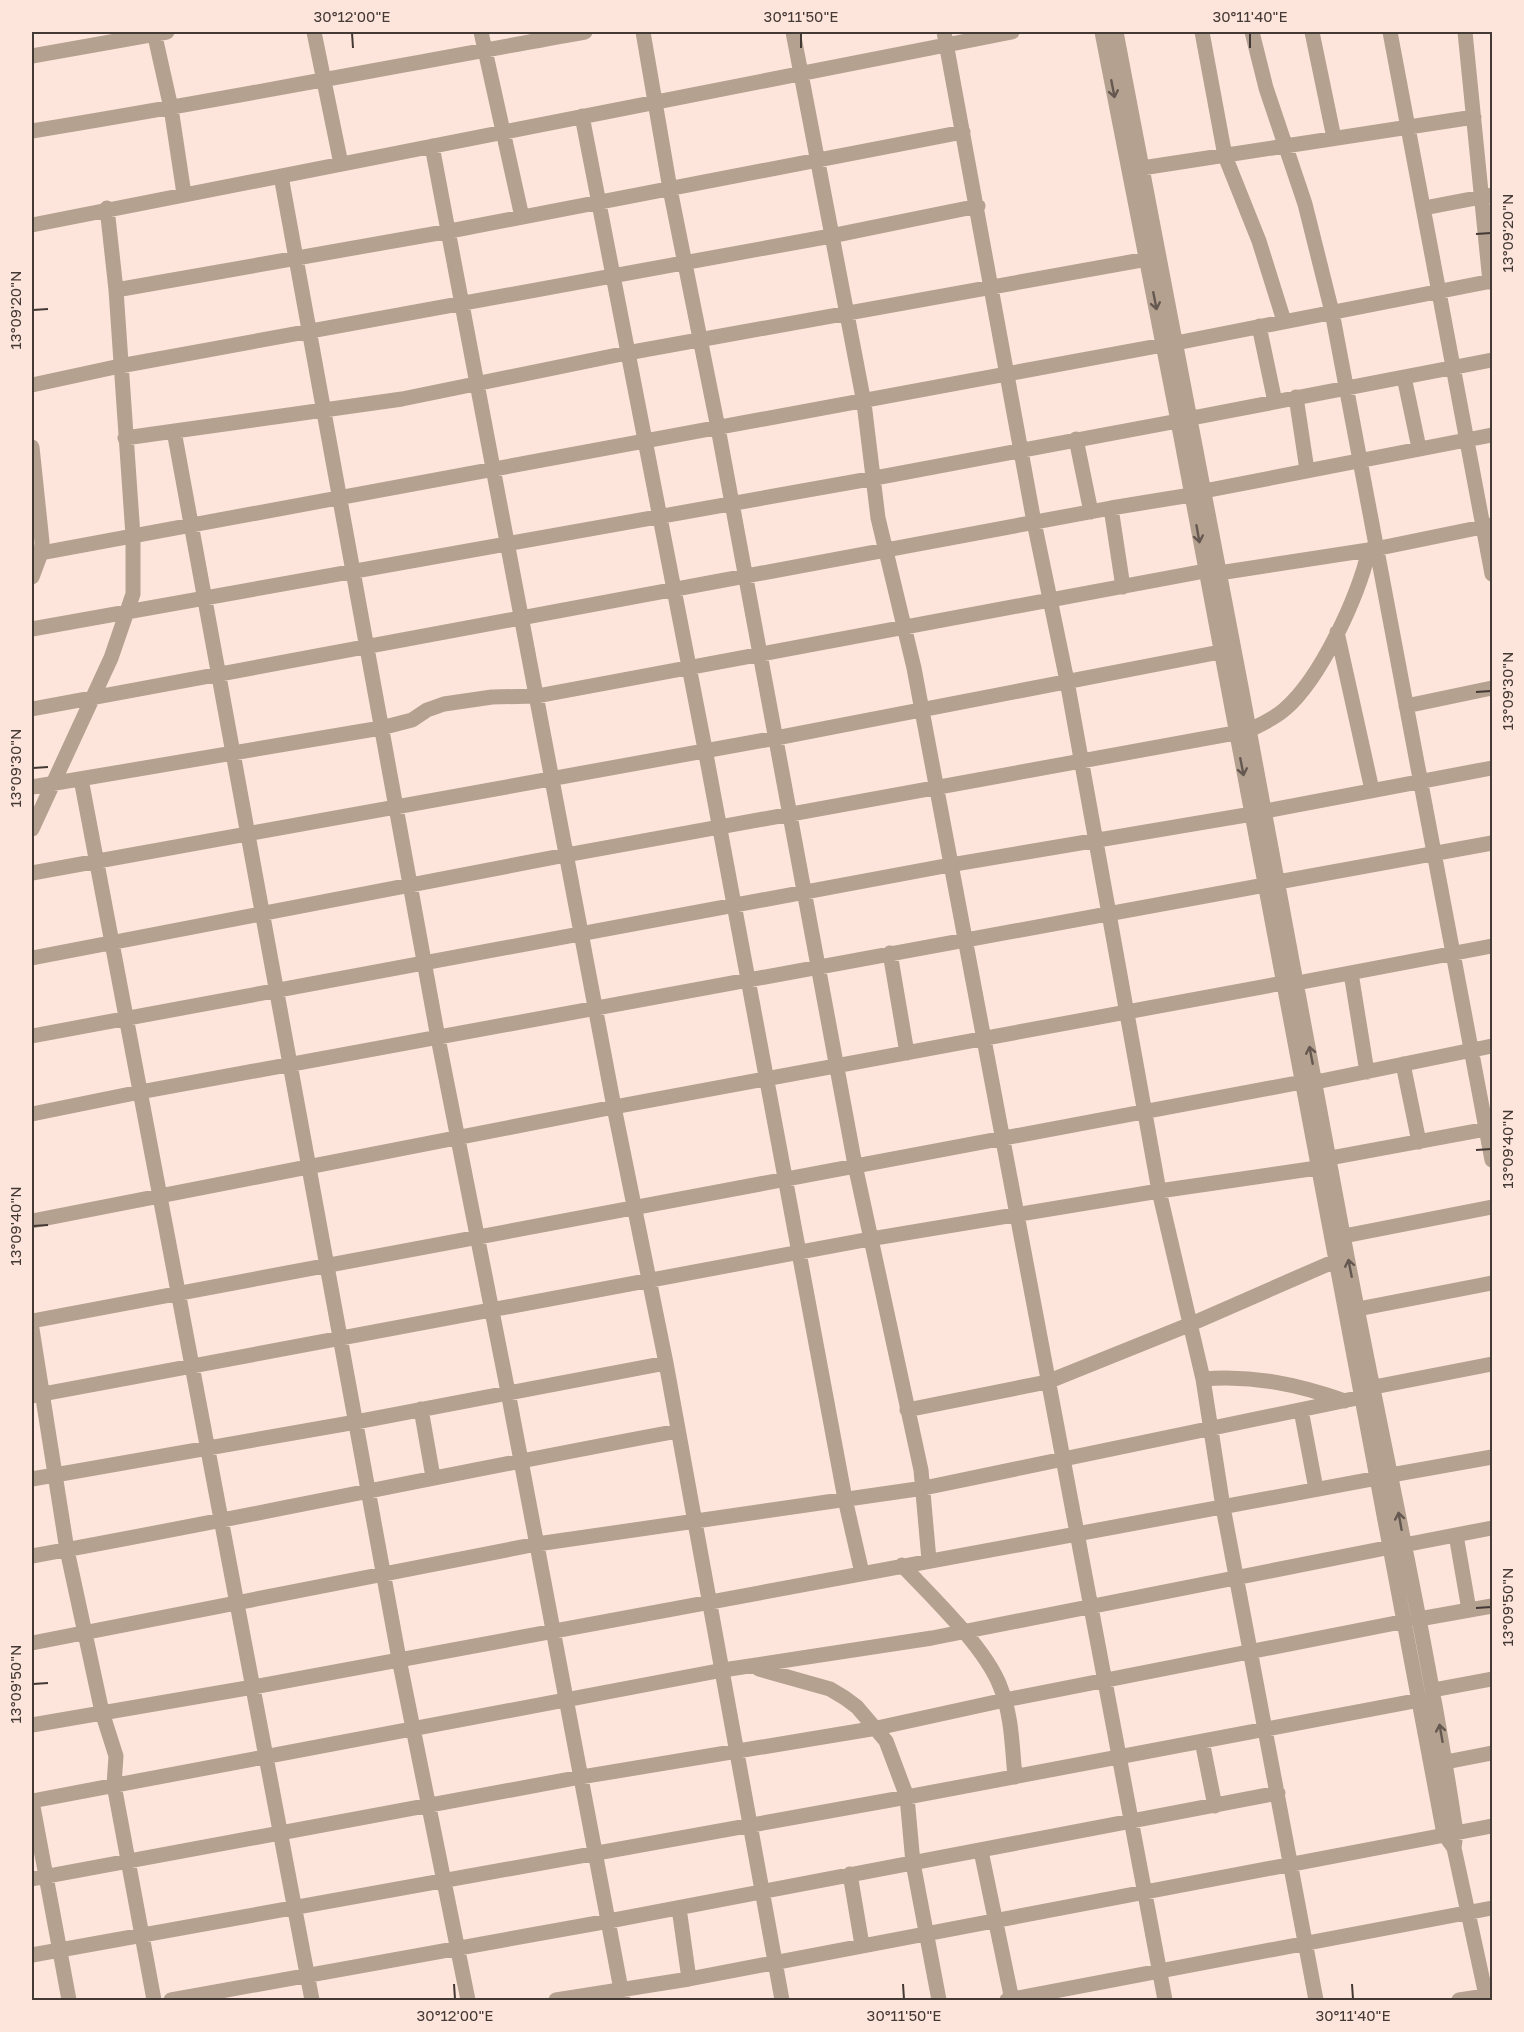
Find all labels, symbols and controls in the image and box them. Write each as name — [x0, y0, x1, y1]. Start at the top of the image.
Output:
text: 30°12'00"E — [314, 7, 390, 25]
text: 30°11'50"E — [764, 7, 838, 25]
text: 30°11'40"E — [1212, 7, 1288, 25]
one-way arrow — [1108, 79, 1119, 98]
text: 13°09'20"N — [1498, 194, 1516, 272]
text: 13°09'20"N — [6, 271, 24, 349]
one-way arrow — [1149, 291, 1160, 310]
one-way arrow — [1193, 524, 1204, 543]
text: 13°09'30"N — [1498, 652, 1516, 730]
text: 13°09'30"N — [6, 729, 24, 807]
one-way arrow — [1237, 756, 1248, 776]
one-way arrow — [1305, 1046, 1316, 1066]
text: 13°09'40"N — [1498, 1109, 1516, 1189]
text: 13°09'40"N — [6, 1186, 24, 1266]
one-way arrow — [1344, 1258, 1355, 1278]
one-way arrow — [1394, 1511, 1405, 1531]
text: 13°09'50"N — [1498, 1568, 1516, 1646]
text: 13°09'50"N — [6, 1645, 24, 1723]
one-way arrow — [1435, 1724, 1446, 1743]
text: 30°12'00"E — [417, 2006, 493, 2024]
text: 30°11'50"E — [867, 2006, 941, 2024]
text: 30°11'40"E — [1315, 2006, 1391, 2024]

